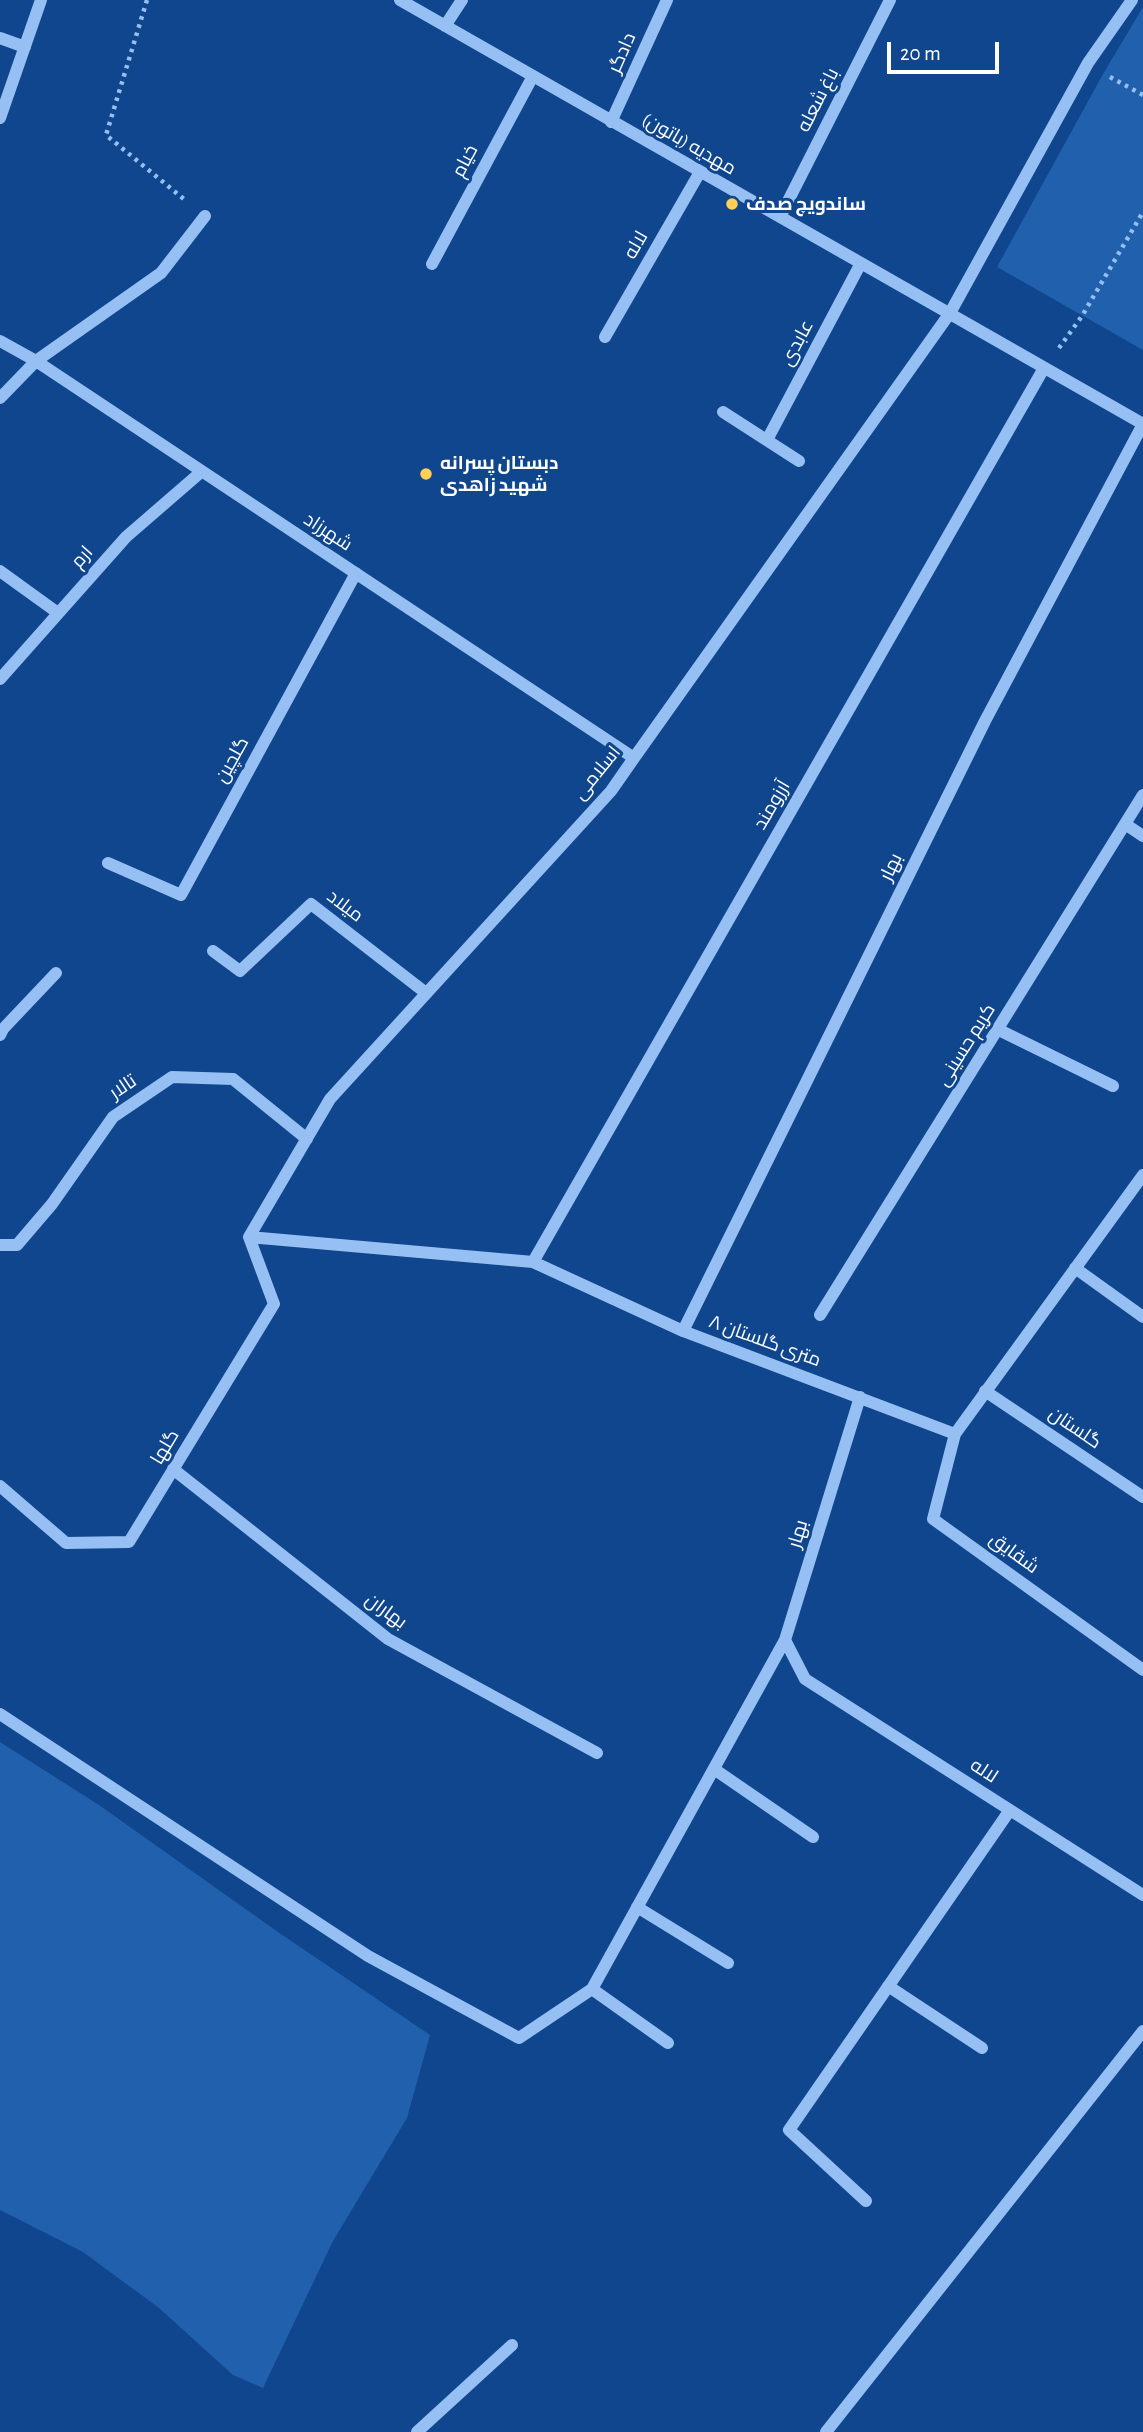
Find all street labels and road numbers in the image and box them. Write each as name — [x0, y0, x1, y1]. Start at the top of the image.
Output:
street label: دادگر — [603, 29, 641, 77]
street label: باغ شعله — [792, 64, 844, 136]
street label: مهدیه (باتون) — [638, 108, 740, 180]
street label: خیام — [447, 141, 483, 181]
street label: لاله — [619, 227, 653, 263]
street label: عابدی — [775, 316, 819, 370]
street label: شهرزاد — [299, 508, 357, 556]
street label: ارم — [66, 541, 98, 573]
street label: گلچین — [210, 733, 254, 787]
street label: اسلامی — [568, 742, 626, 804]
street label: آرزومند — [749, 776, 795, 834]
street label: بهار — [875, 849, 907, 885]
street label: میلاد — [322, 885, 368, 927]
street label: کریم حسینی — [932, 999, 1000, 1091]
street label: تالار — [105, 1070, 141, 1104]
street label: ۸ متری گلستان — [706, 1310, 824, 1372]
street label: گلستان — [1044, 1402, 1106, 1454]
street label: گلها — [146, 1425, 184, 1469]
street label: بهار — [783, 1517, 813, 1551]
street label: شقایق — [985, 1527, 1043, 1579]
street label: بهاران — [361, 1588, 411, 1634]
street label: لاله — [966, 1754, 1002, 1788]

